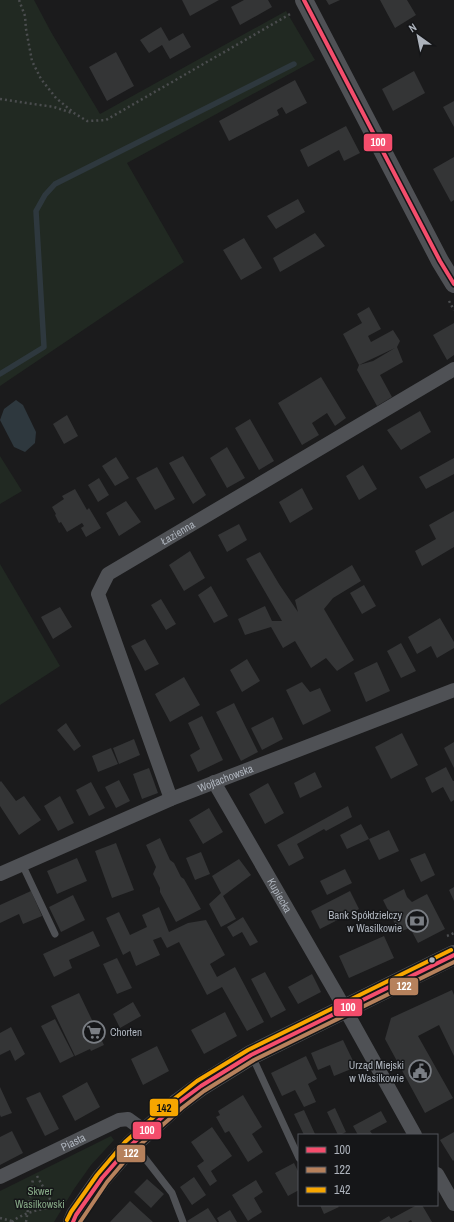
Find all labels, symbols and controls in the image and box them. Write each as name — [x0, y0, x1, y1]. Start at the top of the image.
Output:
north arrow — [398, 16, 438, 56]
text: N — [406, 20, 419, 35]
line badge: 100 — [363, 133, 393, 152]
text: 100 — [370, 135, 386, 149]
street label: Łazienna — [158, 517, 197, 548]
street label: Wojtachowska — [196, 761, 255, 795]
street label: Kupiecka — [264, 876, 295, 915]
place label: Bank Spółdzielczy w Wasilkowie — [328, 908, 402, 935]
bank icon: Bank Spółdzielczy w Wasilkowie — [404, 908, 430, 934]
unlabelled marker — [427, 955, 437, 965]
line badge: 122 — [389, 977, 419, 996]
text: 122 — [396, 979, 412, 993]
line badge: 100 — [333, 998, 363, 1017]
text: 100 — [340, 1000, 356, 1014]
supermarket icon: Chorten — [81, 1019, 107, 1045]
place label: Chorten — [110, 1025, 142, 1039]
place label: Urząd Miejski w Wasilkowie — [349, 1058, 404, 1085]
public building icon: Urząd Miejski w Wasilkowie — [407, 1058, 433, 1084]
line badge: 142 — [149, 1098, 179, 1117]
text: 142 — [156, 1101, 172, 1115]
line badge: 100 — [132, 1121, 162, 1140]
text: 100 — [139, 1123, 155, 1137]
street label: Piasta — [58, 1130, 88, 1154]
legend — [298, 1134, 438, 1206]
text: 100 — [334, 1142, 350, 1158]
line badge: 122 — [116, 1144, 146, 1163]
text: 122 — [123, 1146, 139, 1160]
text: 122 — [334, 1162, 350, 1178]
text: 142 — [334, 1182, 350, 1198]
park label: Skwer Wasilkowski — [15, 1184, 65, 1211]

